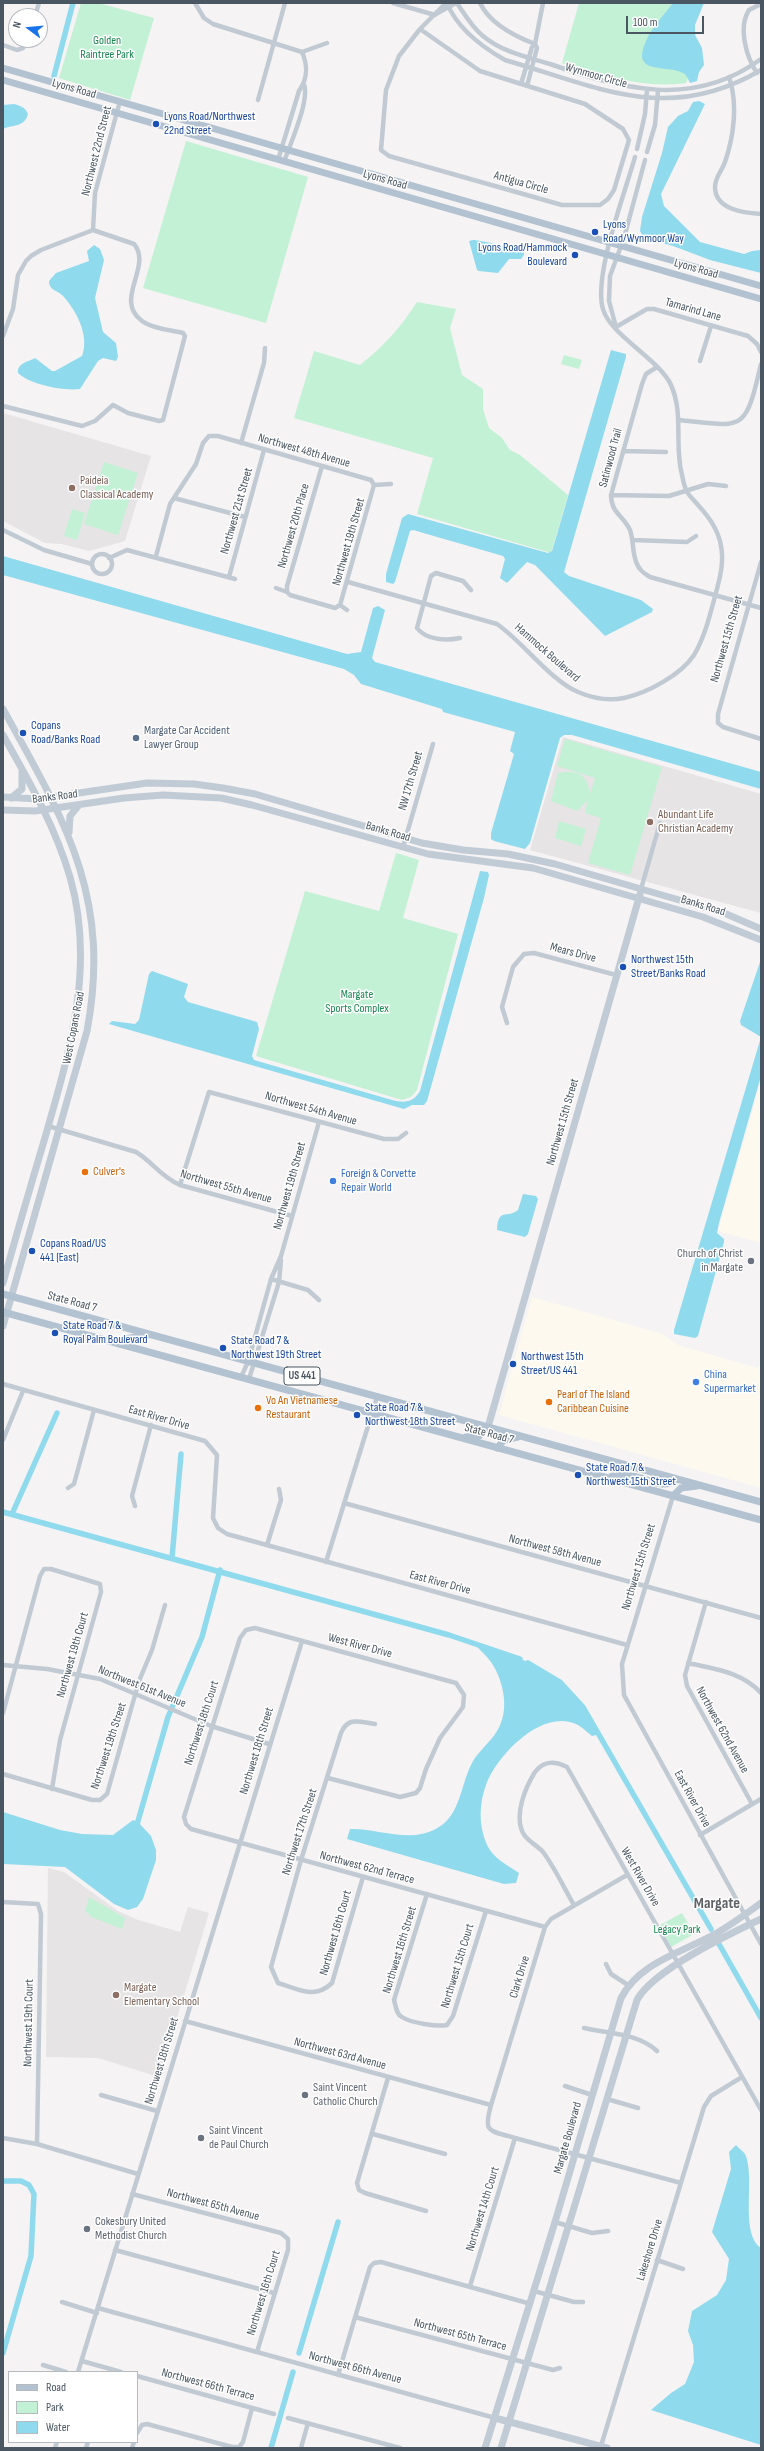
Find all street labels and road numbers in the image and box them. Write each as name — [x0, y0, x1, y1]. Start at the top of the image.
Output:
street label: Wynmoor Circle — [563, 60, 629, 92]
street label: Lyons Road — [50, 76, 98, 102]
street label: Northwest 22nd Street — [79, 105, 115, 197]
street label: Lyons Road — [361, 167, 409, 193]
street label: Antigua Circle — [492, 168, 550, 198]
street label: Lyons Road — [672, 256, 720, 282]
street label: Tamarind Lane — [663, 295, 723, 325]
street label: Satinwood Trail — [596, 427, 626, 489]
street label: Northwest 48th Avenue — [256, 431, 352, 471]
street label: Northwest 21st Street — [218, 466, 256, 556]
street label: Northwest 20th Place — [275, 482, 313, 570]
street label: Northwest 19th Street — [330, 497, 368, 587]
street label: Northwest 15th Street — [708, 594, 746, 684]
street label: Hammock Boulevard — [511, 621, 583, 685]
street label: NW 17th Street — [396, 750, 426, 812]
street label: Banks Road — [31, 787, 79, 807]
street label: Banks Road — [364, 819, 412, 845]
street label: Banks Road — [679, 892, 727, 920]
street label: Mears Drive — [548, 940, 598, 966]
street label: West Copans Road — [60, 990, 88, 1066]
street label: Northwest 15th Street — [544, 1077, 582, 1167]
street label: Northwest 54th Avenue — [263, 1089, 359, 1129]
street label: Northwest 19th Street — [271, 1141, 309, 1231]
street label: Northwest 55th Avenue — [179, 1167, 273, 1207]
street label: State Road 7 — [46, 1289, 98, 1315]
road number: US 441 — [284, 1367, 320, 1385]
street label: East River Drive — [127, 1402, 191, 1434]
street label: State Road 7 — [463, 1421, 515, 1447]
street label: Northwest 15th Street — [619, 1522, 659, 1612]
street label: Northwest 58th Avenue — [507, 1532, 603, 1570]
street label: East River Drive — [408, 1568, 472, 1598]
street label: Northwest 19th Court — [54, 1611, 92, 1699]
street label: West River Drive — [326, 1631, 394, 1661]
street label: Northwest 61st Avenue — [96, 1663, 188, 1711]
street label: Northwest 18th Court — [182, 1679, 222, 1767]
street label: Northwest 62nd Avenue — [692, 1684, 752, 1776]
street label: Northwest 19th Street — [88, 1701, 130, 1791]
street label: Northwest 18th Street — [237, 1706, 277, 1796]
street label: East River Drive — [671, 1768, 713, 1830]
street label: Northwest 17th Street — [279, 1787, 321, 1877]
street label: West River Drive — [617, 1845, 663, 1909]
street label: Northwest 62nd Terrace — [318, 1848, 416, 1888]
street label: Northwest 16th Court — [317, 1889, 355, 1977]
street label: Northwest 16th Street — [380, 1905, 420, 1995]
street label: Northwest 15th Court — [438, 1922, 478, 2010]
street label: Clark Drive — [507, 1954, 533, 2000]
street label: Northwest 19th Court — [21, 1979, 37, 2067]
street label: Northwest 18th Street — [142, 2016, 182, 2106]
street label: Northwest 63rd Avenue — [292, 2035, 388, 2073]
street label: Margate Boulevard — [551, 2100, 585, 2176]
street label: Northwest 14th Court — [463, 2165, 503, 2253]
street label: Northwest 65th Avenue — [165, 2186, 261, 2224]
street label: Lakeshore Drive — [634, 2217, 666, 2283]
street label: Northwest 16th Court — [244, 2249, 284, 2337]
street label: Northwest 65th Terrace — [412, 2316, 508, 2354]
street label: Northwest 66th Avenue — [307, 2349, 403, 2387]
street label: Northwest 66th Terrace — [160, 2366, 256, 2404]

